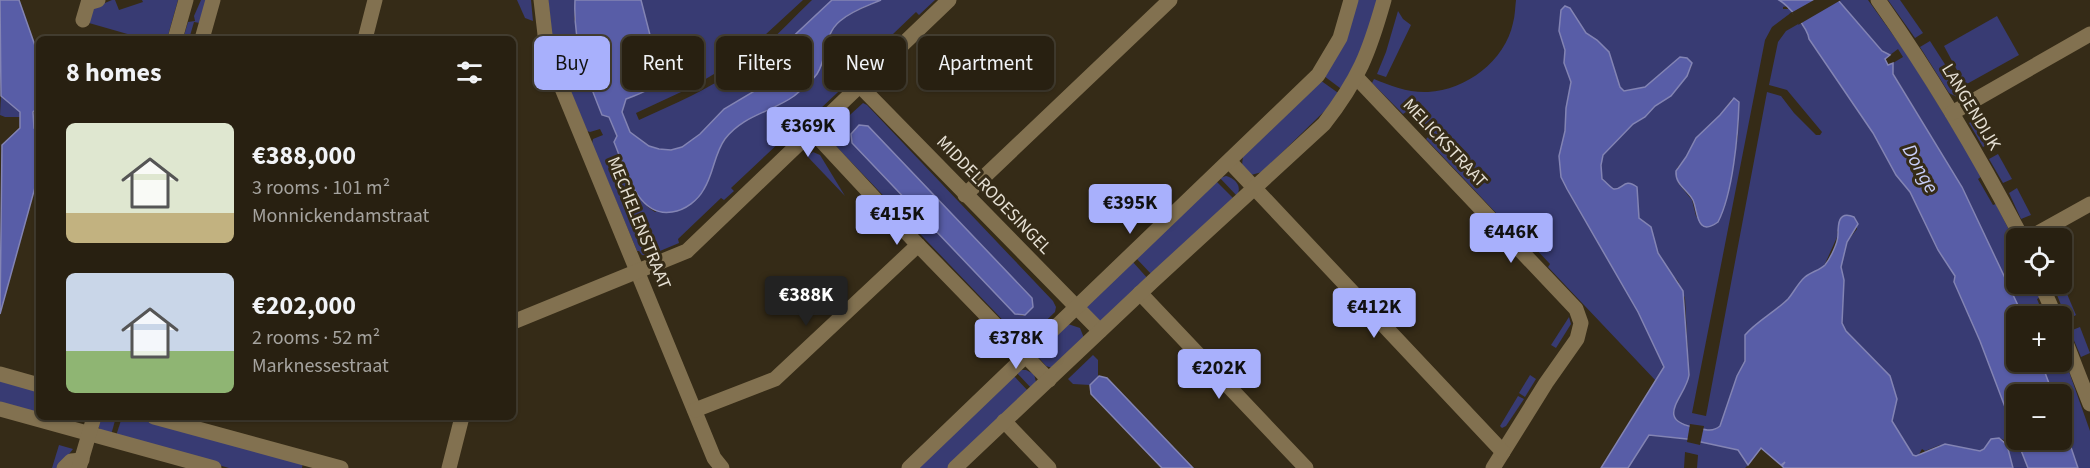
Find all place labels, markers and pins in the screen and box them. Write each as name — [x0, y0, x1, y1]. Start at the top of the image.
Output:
pin: €369K — [766, 107, 850, 158]
pin: €395K — [1088, 184, 1172, 235]
pin: €415K — [855, 195, 939, 246]
pin: €446K — [1469, 213, 1553, 264]
pin: €388K — [764, 276, 848, 327]
pin: €412K — [1332, 288, 1416, 339]
pin: €378K — [974, 319, 1058, 370]
pin: €202K — [1177, 349, 1261, 400]

